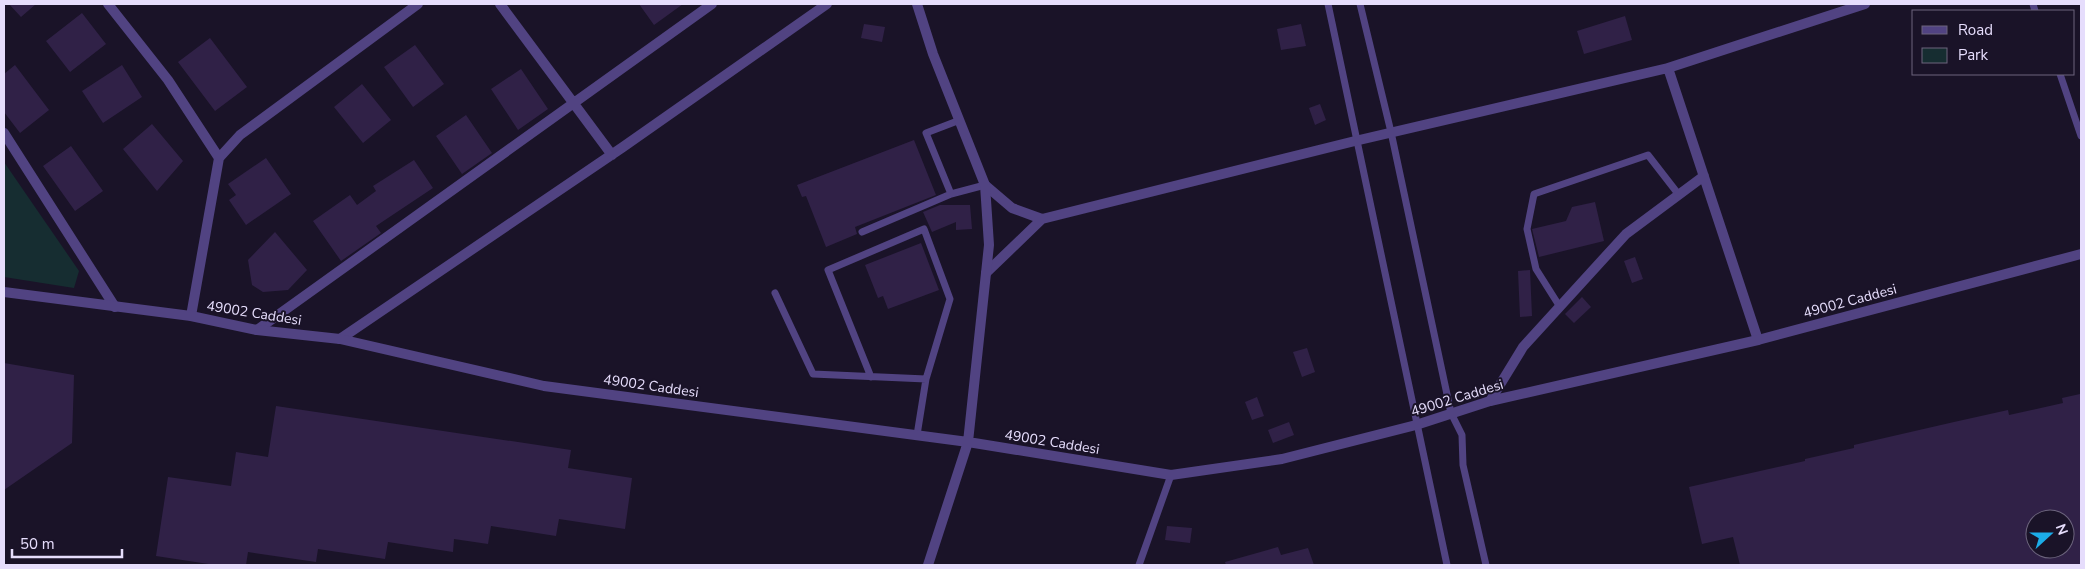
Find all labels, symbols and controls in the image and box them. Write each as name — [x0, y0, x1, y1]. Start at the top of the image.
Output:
legend — [1912, 10, 2075, 75]
text: Road — [1958, 20, 1993, 40]
text: Park — [1958, 45, 1988, 65]
street label: 49002 Caddesi — [1801, 279, 1899, 323]
street label: 49002 Caddesi — [205, 296, 303, 330]
street label: 49002 Caddesi — [602, 370, 700, 402]
street label: 49002 Caddesi — [1408, 375, 1506, 421]
street label: 49002 Caddesi — [1003, 425, 1101, 459]
north arrow — [2025, 509, 2075, 559]
text: N — [2051, 521, 2072, 538]
scale bar — [12, 526, 122, 558]
text: 50 m — [20, 534, 55, 554]

